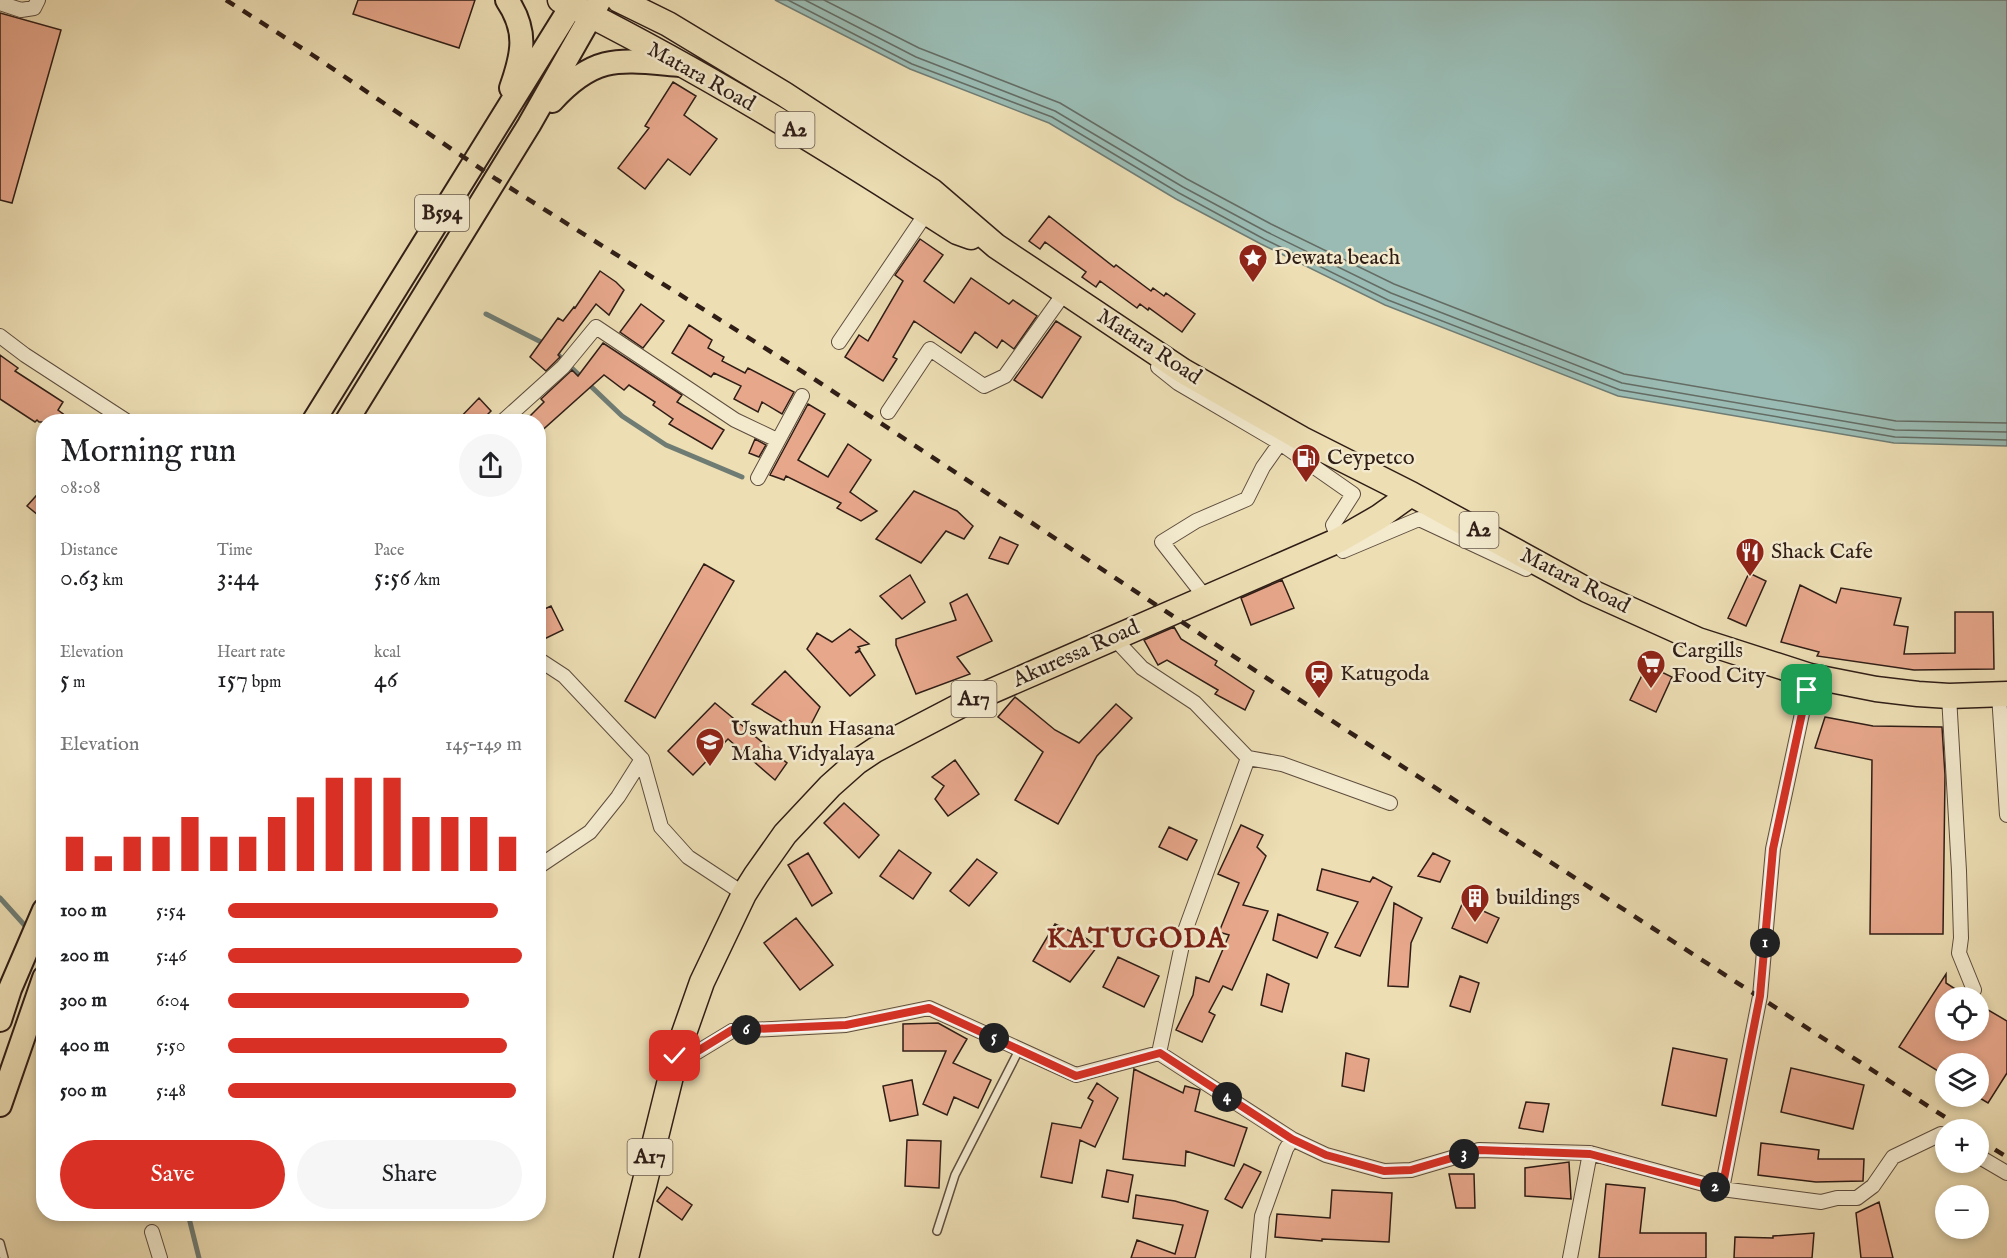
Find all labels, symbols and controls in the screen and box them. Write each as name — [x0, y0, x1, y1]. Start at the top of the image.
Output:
street label: Matara Road — [642, 36, 760, 118]
road number: A2 — [776, 112, 814, 148]
road number: B594 — [415, 195, 469, 231]
place icon: Dewata beach — [1237, 242, 1269, 284]
place label: Dewata beach — [1274, 244, 1400, 272]
street label: Matara Road — [1091, 303, 1207, 391]
text: Morning run — [60, 431, 236, 473]
button: share — [459, 434, 522, 497]
fuel station icon: Ceypetco — [1290, 442, 1322, 484]
place label: Ceypetco — [1327, 444, 1415, 472]
text: 08:08 — [60, 475, 101, 500]
road number: A2 — [1460, 512, 1498, 548]
restaurant icon: Shack Cafe — [1734, 536, 1766, 578]
place label: Shack Cafe — [1771, 538, 1873, 566]
text: Distance — [60, 541, 118, 561]
text: Time — [217, 541, 253, 561]
text: Pace — [374, 541, 404, 561]
street label: Matara Road — [1515, 541, 1635, 621]
text: 0.63 — [60, 561, 99, 594]
text: 3:44 — [217, 561, 259, 594]
text: 5:56 — [374, 561, 411, 594]
text: km — [99, 571, 123, 591]
text: /km — [411, 571, 440, 591]
street label: Akuressa Road — [1007, 613, 1144, 695]
place label: Cargills Food City — [1672, 637, 1766, 690]
text: Elevation — [60, 643, 123, 663]
text: Heart rate — [217, 643, 285, 663]
text: kcal — [374, 643, 401, 663]
supermarket icon: Cargills Food City — [1635, 648, 1667, 690]
station icon: Katugoda — [1303, 658, 1335, 700]
place label: Katugoda — [1340, 660, 1430, 688]
text: 5 — [60, 663, 69, 696]
text: 157 — [217, 663, 248, 696]
text: 46 — [374, 663, 398, 696]
pin — [1781, 664, 1832, 715]
text: m — [69, 673, 85, 693]
text: bpm — [248, 673, 281, 693]
icon: arrive — [1790, 673, 1823, 706]
road number: A17 — [952, 681, 996, 717]
place label: Uswathun Hasana Maha Vidyalaya — [731, 715, 895, 768]
school or university icon: Uswathun Hasana Maha Vidyalaya — [694, 726, 726, 768]
text: Elevation — [60, 732, 139, 757]
text: 145–149 m — [445, 732, 522, 757]
building icon: buildings — [1459, 882, 1491, 924]
place label: buildings — [1496, 884, 1580, 912]
text: 100 m — [60, 898, 107, 923]
text: 5:54 — [156, 898, 185, 923]
district label: KATUGODA — [1047, 922, 1227, 957]
pin: 1 — [1750, 928, 1780, 958]
text: 1 — [1762, 933, 1768, 953]
text: 200 m — [60, 943, 109, 968]
text: 5:46 — [156, 943, 187, 968]
map controls — [1935, 987, 1989, 1239]
button: locate — [1935, 987, 1989, 1041]
text: 300 m — [60, 988, 107, 1013]
text: 6:04 — [156, 988, 189, 1013]
pin: 6 — [731, 1015, 761, 1045]
text: 6 — [743, 1020, 749, 1040]
pin: 5 — [979, 1023, 1009, 1053]
text: 5 — [991, 1028, 997, 1048]
pin — [649, 1030, 700, 1081]
text: 400 m — [60, 1033, 109, 1058]
text: 5:50 — [156, 1033, 186, 1058]
icon: check — [658, 1039, 691, 1072]
button: layers — [1935, 1053, 1989, 1107]
text: 500 m — [60, 1078, 107, 1103]
text: 5:48 — [156, 1078, 186, 1103]
pin: 4 — [1212, 1082, 1242, 1112]
text: 4 — [1223, 1087, 1231, 1107]
button: + — [1935, 1119, 1989, 1173]
road number: A17 — [628, 1139, 672, 1175]
pin: 3 — [1449, 1139, 1479, 1169]
button: Save — [60, 1140, 285, 1209]
button: Share — [297, 1140, 522, 1209]
text: 3 — [1461, 1144, 1467, 1164]
pin: 2 — [1700, 1172, 1730, 1202]
text: 2 — [1711, 1177, 1719, 1197]
button: − — [1935, 1185, 1989, 1239]

